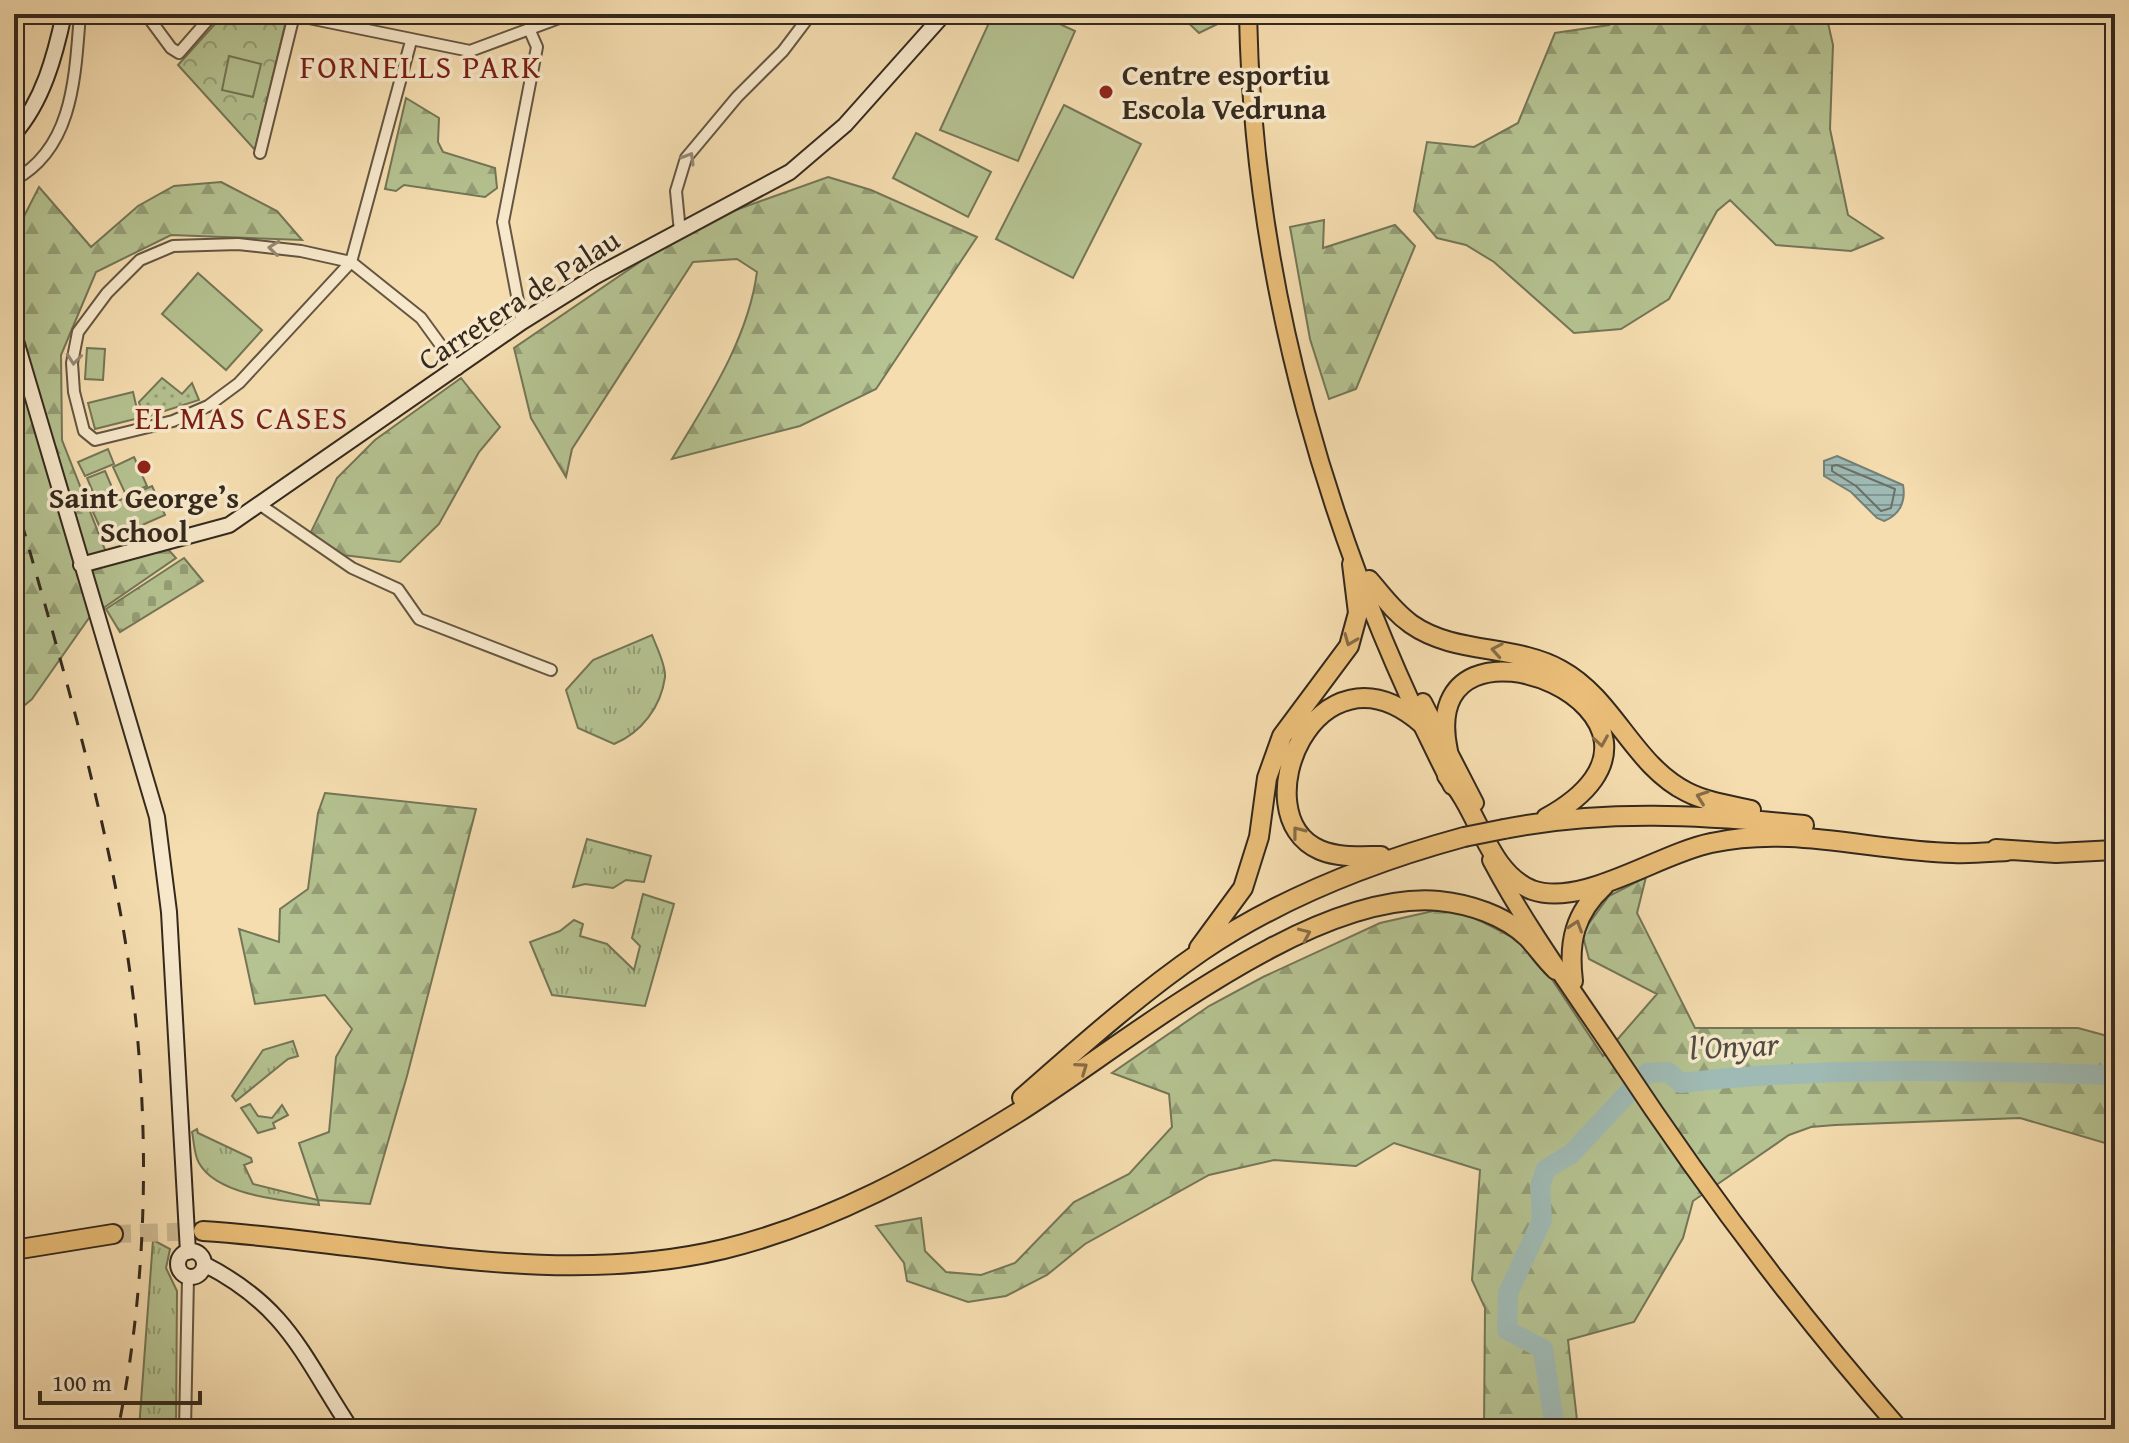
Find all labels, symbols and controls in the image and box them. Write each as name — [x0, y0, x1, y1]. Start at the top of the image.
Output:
district label: FORNELLS PARK — [300, 43, 542, 90]
place label: Centre esportiu Escola Vedruna — [1122, 52, 1331, 130]
marker: Centre esportiu Escola Vedruna — [1097, 83, 1115, 101]
one-way arrow — [679, 152, 695, 167]
street label: Carretera de Palau — [409, 217, 628, 381]
one-way arrow — [267, 240, 280, 257]
one-way arrow — [66, 353, 83, 366]
district label: EL MAS CASES — [135, 394, 349, 441]
marker: Saint George’s School — [135, 458, 153, 476]
place label: Saint George’s School — [49, 475, 239, 553]
one-way arrow — [1343, 632, 1360, 646]
one-way arrow — [1490, 642, 1504, 659]
one-way arrow — [1591, 734, 1608, 747]
one-way arrow — [1696, 790, 1710, 807]
one-way arrow — [1294, 826, 1308, 841]
one-way arrow — [1567, 920, 1583, 934]
one-way arrow — [1296, 927, 1311, 943]
water label: l'Onyar — [1688, 1020, 1781, 1071]
one-way arrow — [1074, 1063, 1088, 1078]
scale bar — [40, 1355, 200, 1405]
text: 100 m — [52, 1365, 112, 1400]

